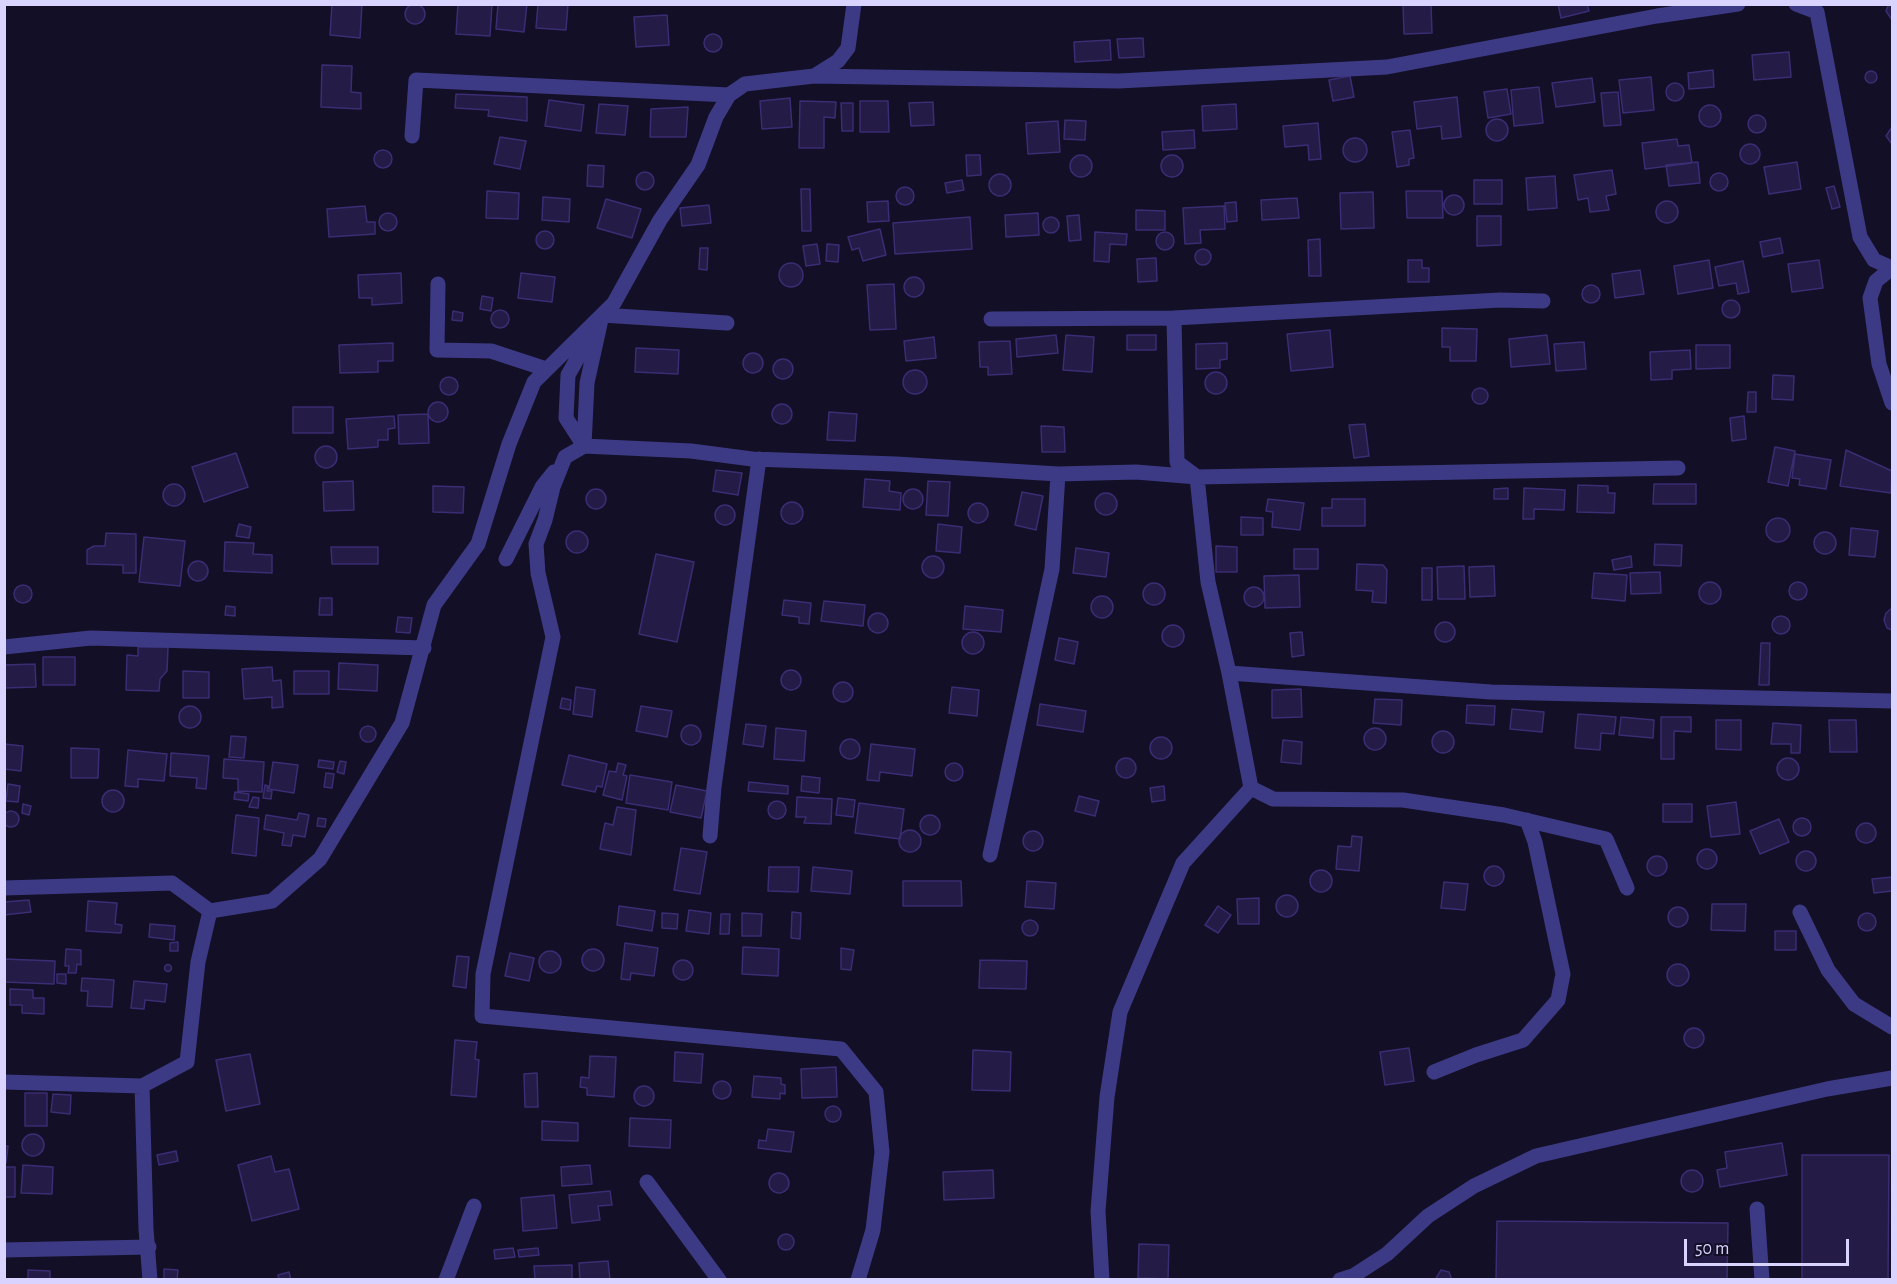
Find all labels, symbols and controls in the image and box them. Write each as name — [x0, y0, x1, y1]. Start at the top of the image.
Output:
scale bar — [1687, 1227, 1852, 1265]
text: 50 m — [1695, 1240, 1729, 1258]

